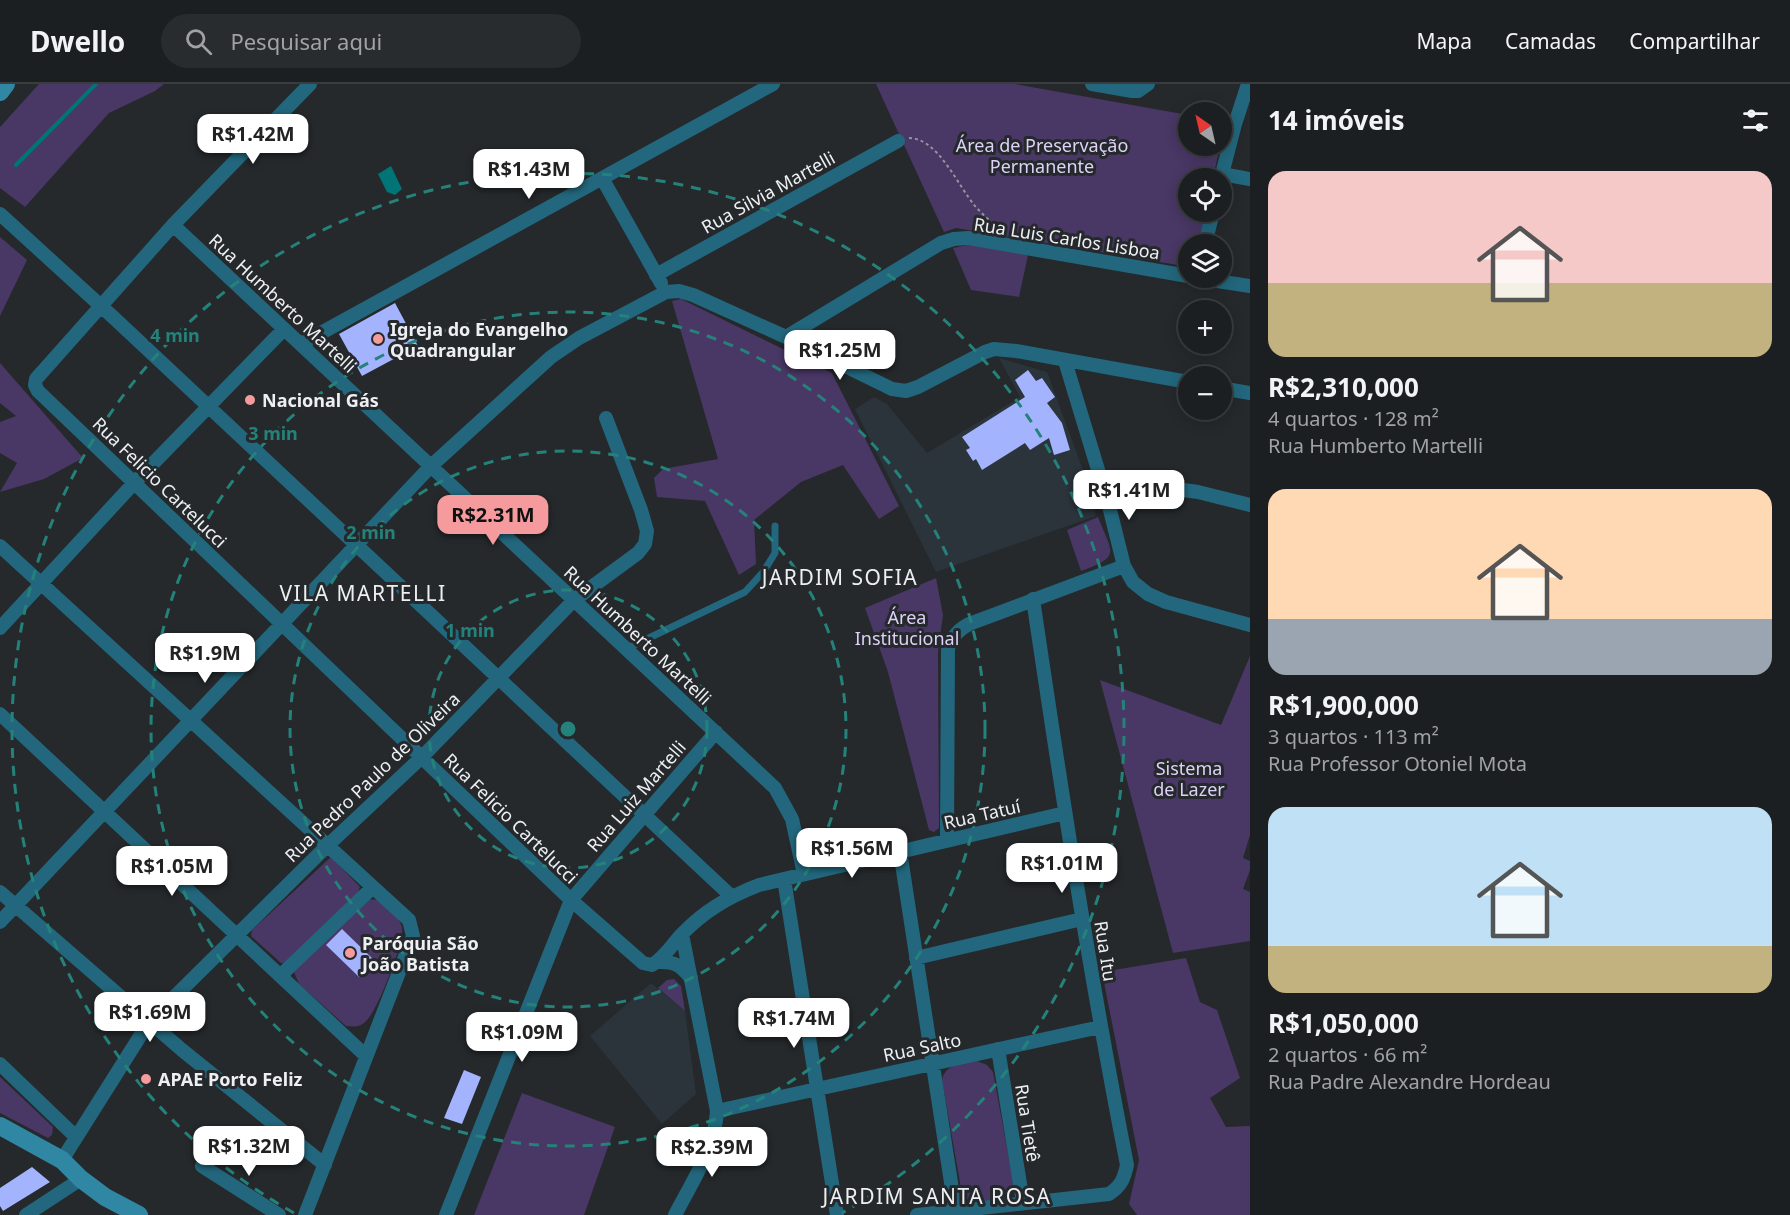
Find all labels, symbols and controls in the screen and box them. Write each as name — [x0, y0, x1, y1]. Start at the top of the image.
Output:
search box — [161, 14, 581, 68]
text: Dwello — [30, 22, 125, 60]
icon: search — [182, 25, 215, 58]
text: Pesquisar aqui — [230, 26, 382, 56]
text: Mapa — [1416, 27, 1472, 55]
text: Camadas — [1505, 27, 1596, 55]
text: Compartilhar — [1629, 27, 1760, 55]
north arrow — [1178, 102, 1232, 156]
map controls — [1178, 102, 1232, 420]
text: 14 imóveis — [1268, 102, 1405, 138]
icon: filters — [1739, 104, 1772, 137]
pin: R$1.42M — [198, 114, 308, 165]
text: R$1.42M — [211, 120, 295, 147]
park label: Área de Preservação Permanente — [956, 133, 1128, 178]
street label: Rua Silvia Martelli — [697, 145, 839, 239]
pin: R$1.43M — [474, 149, 584, 200]
text: R$1.43M — [487, 155, 571, 182]
button: locate — [1178, 168, 1232, 222]
icon: home — [1466, 210, 1574, 318]
street label: Rua Luis Carlos Lisboa — [972, 211, 1162, 265]
street label: Rua Humberto Martelli — [204, 228, 362, 378]
button: layers — [1178, 234, 1232, 288]
button: + — [1178, 300, 1232, 354]
place label: Igreja do Evangelho Quadrangular — [390, 317, 568, 362]
text: 4 min — [150, 323, 200, 347]
pin: R$1.25M — [785, 330, 895, 381]
marker: Igreja do Evangelho Quadrangular — [371, 332, 385, 346]
text: R$1.25M — [798, 336, 882, 363]
button: − — [1178, 366, 1232, 420]
text: R$2,310,000 — [1268, 369, 1419, 405]
place label: Nacional Gás — [262, 388, 379, 412]
marker: Nacional Gás — [243, 393, 257, 407]
text: 4 quartos · 128 m² — [1268, 405, 1439, 432]
street label: Rua Felicio Cartelucci — [88, 412, 232, 552]
text: 3 min — [248, 421, 298, 445]
text: Rua Humberto Martelli — [1268, 432, 1483, 459]
pin: R$1.41M — [1074, 470, 1184, 521]
text: R$1.41M — [1087, 476, 1171, 503]
pin: R$2.31M — [438, 495, 548, 546]
text: R$2.31M — [451, 501, 535, 528]
text: 2 min — [346, 520, 396, 544]
icon: home — [1466, 528, 1574, 636]
street label: Rua Humberto Martelli — [559, 560, 717, 710]
district label: JARDIM SOFIA — [760, 563, 918, 591]
district label: VILA MARTELLI — [279, 579, 447, 607]
park label: Área Institucional — [855, 605, 959, 650]
text: 1 min — [445, 618, 495, 642]
pin: R$1.9M — [156, 633, 254, 684]
text: R$1.9M — [169, 639, 241, 666]
street label: Rua Pedro Paulo de Oliveira — [279, 687, 465, 867]
text: R$1,900,000 — [1268, 687, 1419, 723]
centre of rings — [558, 719, 578, 739]
text: 3 quartos · 113 m² — [1268, 723, 1439, 750]
street label: Rua Luiz Martelli — [581, 735, 691, 857]
street label: Rua Felicio Cartelucci — [439, 748, 583, 888]
text: Rua Professor Otoniel Mota — [1268, 750, 1527, 777]
park label: Sistema de Lazer — [1153, 756, 1225, 801]
street label: Rua Tatuí — [941, 793, 1023, 834]
pin: R$1.56M — [797, 828, 907, 879]
text: R$1.56M — [810, 834, 894, 861]
pin: R$1.01M — [1007, 843, 1117, 894]
pin: R$1.05M — [117, 846, 227, 897]
icon: home — [1466, 846, 1574, 954]
text: R$1.01M — [1020, 849, 1104, 876]
text: R$1.05M — [130, 852, 214, 879]
street label: Rua Itu — [1089, 919, 1123, 983]
place label: Paróquia São João Batista — [360, 931, 479, 976]
marker: Paróquia São João Batista — [343, 946, 357, 960]
pin: R$1.69M — [95, 992, 205, 1043]
text: R$1.69M — [108, 998, 192, 1025]
pin: R$1.74M — [739, 998, 849, 1049]
text: R$1.74M — [752, 1004, 836, 1031]
text: R$1,050,000 — [1268, 1005, 1419, 1041]
pin: R$1.09M — [467, 1012, 577, 1063]
text: R$1.09M — [480, 1018, 564, 1045]
street label: Rua Salto — [881, 1027, 963, 1067]
text: 2 quartos · 66 m² — [1268, 1041, 1427, 1068]
place label: APAE Porto Feliz — [158, 1067, 303, 1091]
text: Rua Padre Alexandre Hordeau — [1268, 1068, 1551, 1095]
marker: APAE Porto Feliz — [139, 1072, 153, 1086]
street label: Rua Tietê — [1010, 1082, 1046, 1164]
pin: R$1.32M — [194, 1126, 304, 1177]
pin: R$2.39M — [657, 1127, 767, 1178]
text: R$1.32M — [207, 1132, 291, 1159]
text: R$2.39M — [670, 1133, 754, 1160]
district label: JARDIM SANTA ROSA — [820, 1182, 1052, 1210]

